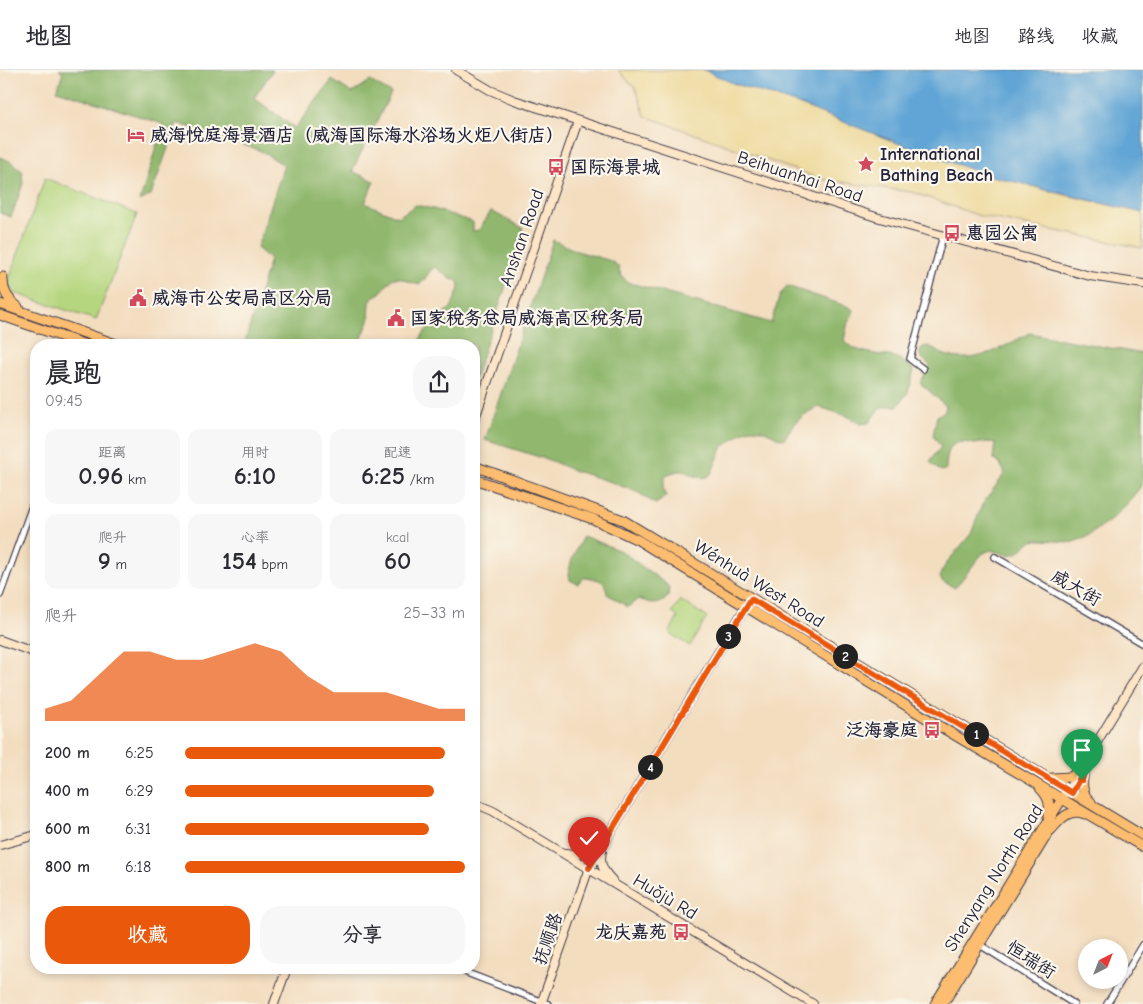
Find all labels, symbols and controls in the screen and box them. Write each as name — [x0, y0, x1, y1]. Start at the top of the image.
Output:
text: 地图 — [25, 22, 73, 50]
text: 地图 — [954, 26, 990, 47]
text: 路线 — [1018, 26, 1054, 47]
text: 收藏 — [1082, 26, 1118, 47]
hotel icon: 威海悦庭海景酒店（威海国际海水浴场火炬八街店） — [126, 125, 146, 145]
place label: 威海悦庭海景酒店（威海国际海水浴场火炬八街店） — [150, 125, 564, 146]
place label: International Bathing Beach — [880, 144, 993, 186]
street label: Beihuanhai Road — [735, 147, 865, 207]
place icon: International Bathing Beach — [856, 154, 876, 174]
bus stop icon: 国际海景城 — [546, 157, 566, 177]
place label: 国际海景城 — [570, 157, 660, 178]
street label: Anshan Road — [496, 187, 548, 289]
bus stop icon: 惠园公寓 — [942, 223, 962, 243]
place label: 惠园公寓 — [966, 223, 1038, 244]
public building icon: 威海市公安局高区分局 — [128, 288, 148, 308]
place label: 威海市公安局高区分局 — [152, 288, 332, 309]
public building icon: 国家税务总局威海高区税务局 — [386, 308, 406, 328]
place label: 国家税务总局威海高区税务局 — [410, 308, 644, 329]
button: share — [413, 356, 465, 408]
text: 晨跑 — [45, 357, 101, 389]
text: 09:45 — [45, 392, 83, 410]
text: 距离 — [98, 444, 126, 461]
text: 用时 — [241, 444, 269, 461]
text: 配速 — [384, 444, 412, 461]
text: 0.96 — [78, 461, 123, 490]
text: 6:10 — [234, 461, 276, 490]
text: 6:25 — [361, 461, 405, 490]
text: km — [123, 471, 146, 488]
text: /km — [405, 471, 434, 488]
text: 爬升 — [98, 529, 126, 546]
text: 心率 — [241, 529, 269, 546]
text: kcal — [386, 529, 409, 546]
street label: Wénhuà West Road — [690, 536, 828, 632]
text: 9 — [98, 546, 111, 575]
text: 154 — [222, 546, 257, 575]
text: 60 — [384, 546, 411, 575]
text: m — [111, 556, 127, 573]
text: bpm — [257, 556, 288, 573]
street label: 威大街 — [1047, 565, 1105, 611]
text: 25–33 m — [404, 604, 465, 622]
text: 爬升 — [45, 607, 77, 625]
pin: 3 — [716, 624, 740, 648]
text: 3 — [725, 628, 732, 645]
pin: 2 — [832, 644, 858, 668]
text: 2 — [842, 648, 849, 665]
place label: 泛海豪庭 — [846, 720, 918, 741]
bus stop icon: 泛海豪庭 — [922, 720, 942, 740]
pin: 1 — [964, 722, 988, 746]
text: 1 — [974, 726, 979, 743]
pin — [1061, 729, 1103, 780]
icon: arrive — [1068, 736, 1096, 764]
text: 200 m — [45, 744, 90, 762]
text: 6:25 — [125, 744, 154, 762]
pin: 4 — [638, 754, 662, 780]
text: 4 — [647, 759, 654, 776]
text: 400 m — [45, 782, 89, 800]
text: 6:29 — [125, 782, 153, 800]
street label: Shenyang North Road — [940, 801, 1048, 955]
pin — [568, 817, 610, 868]
text: 600 m — [45, 820, 90, 838]
text: 6:31 — [125, 820, 151, 838]
icon: check — [575, 824, 603, 852]
text: 800 m — [45, 858, 90, 876]
text: 6:18 — [125, 858, 151, 876]
street label: Huǒjù Rd — [629, 870, 701, 924]
button: 收藏 — [45, 906, 250, 964]
button: 分享 — [260, 906, 465, 964]
street label: 抚顺路 — [529, 910, 567, 968]
place label: 龙庆嘉苑 — [595, 922, 667, 943]
bus stop icon: 龙庆嘉苑 — [671, 922, 691, 942]
street label: 恒瑞街 — [1003, 937, 1059, 983]
north arrow — [1078, 939, 1128, 989]
map controls — [1078, 939, 1128, 989]

